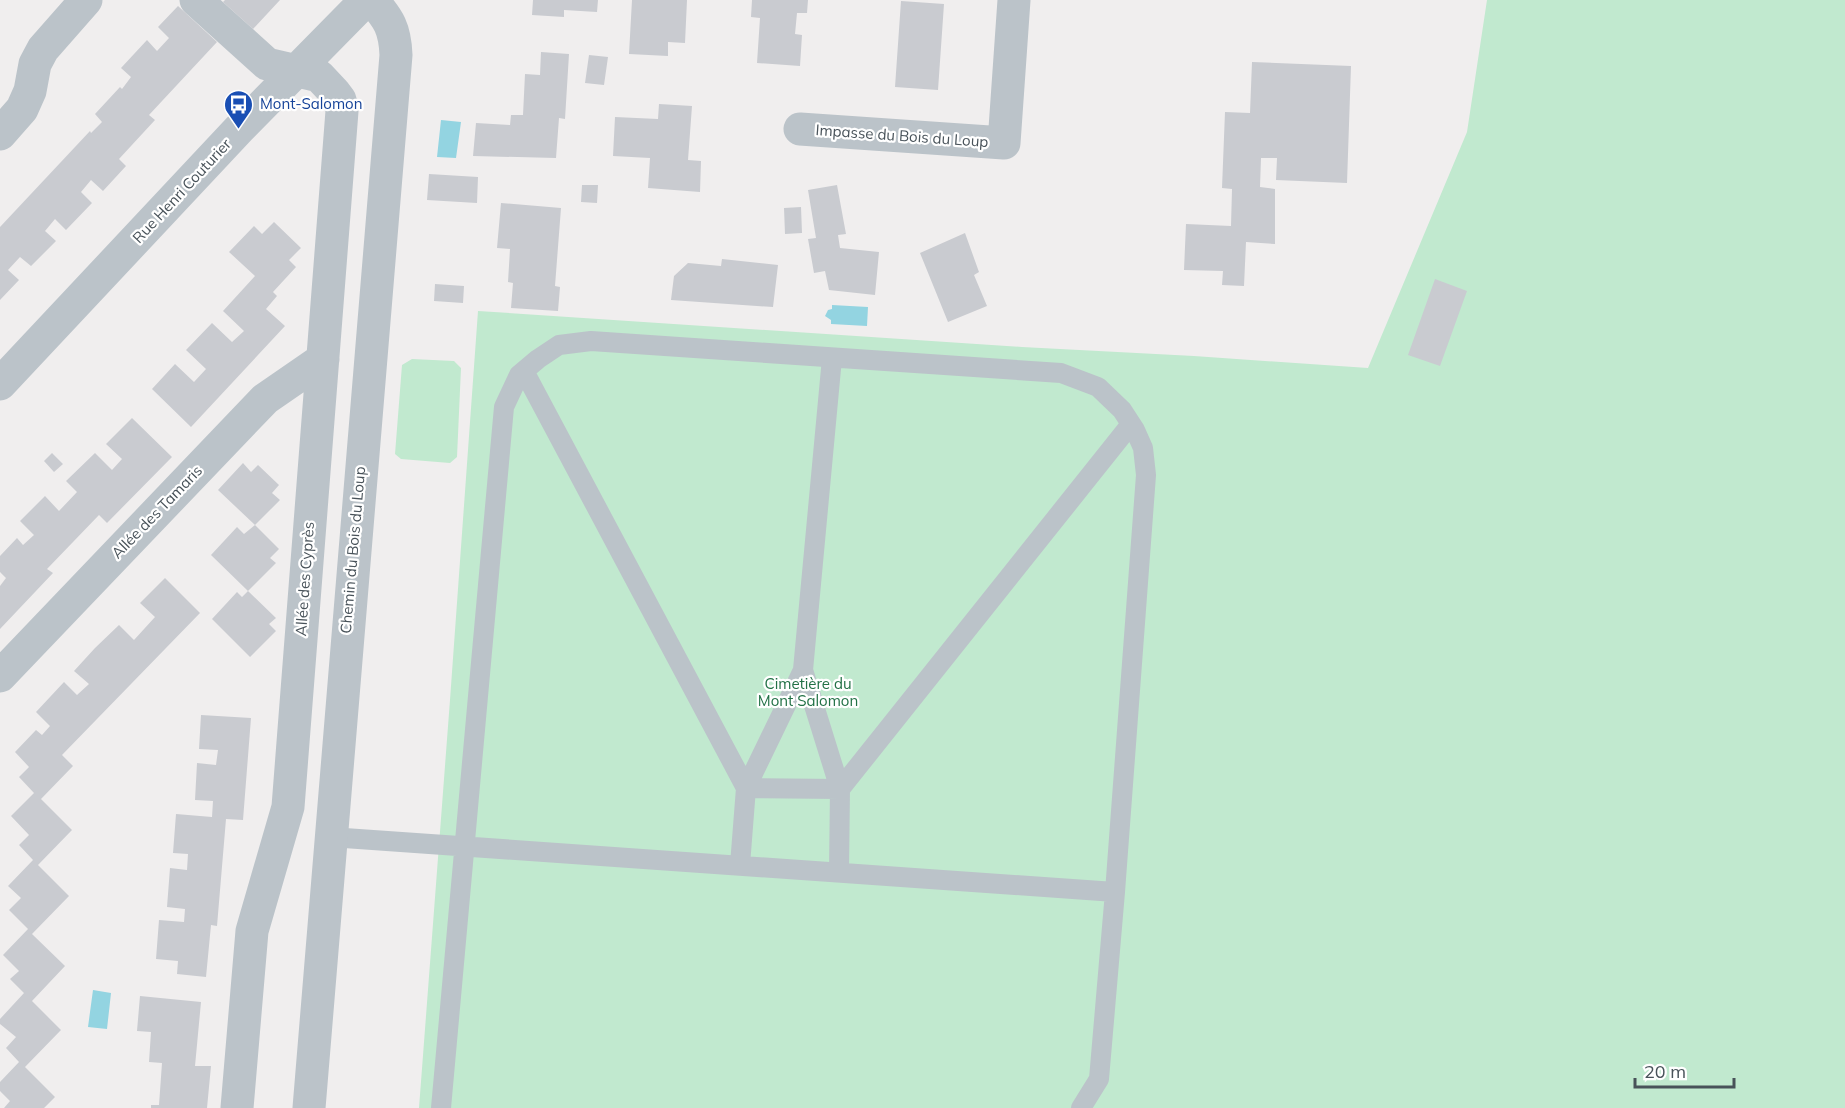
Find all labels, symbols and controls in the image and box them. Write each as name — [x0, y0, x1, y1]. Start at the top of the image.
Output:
bus stop icon: Mont-Salomon — [223, 88, 255, 130]
place label: Mont-Salomon — [260, 94, 362, 113]
street label: Impasse du Bois du Loup — [815, 120, 989, 151]
street label: Rue Henri Couturier — [128, 134, 235, 247]
street label: Allée des Tamaris — [107, 461, 206, 562]
street label: Chemin du Bois du Loup — [336, 466, 369, 634]
street label: Allée des Cyprès — [291, 521, 318, 637]
park label: Cimetière du Mont Salomon — [758, 674, 858, 710]
scale bar — [1635, 1051, 1734, 1089]
text: 20 m — [1644, 1060, 1686, 1083]

